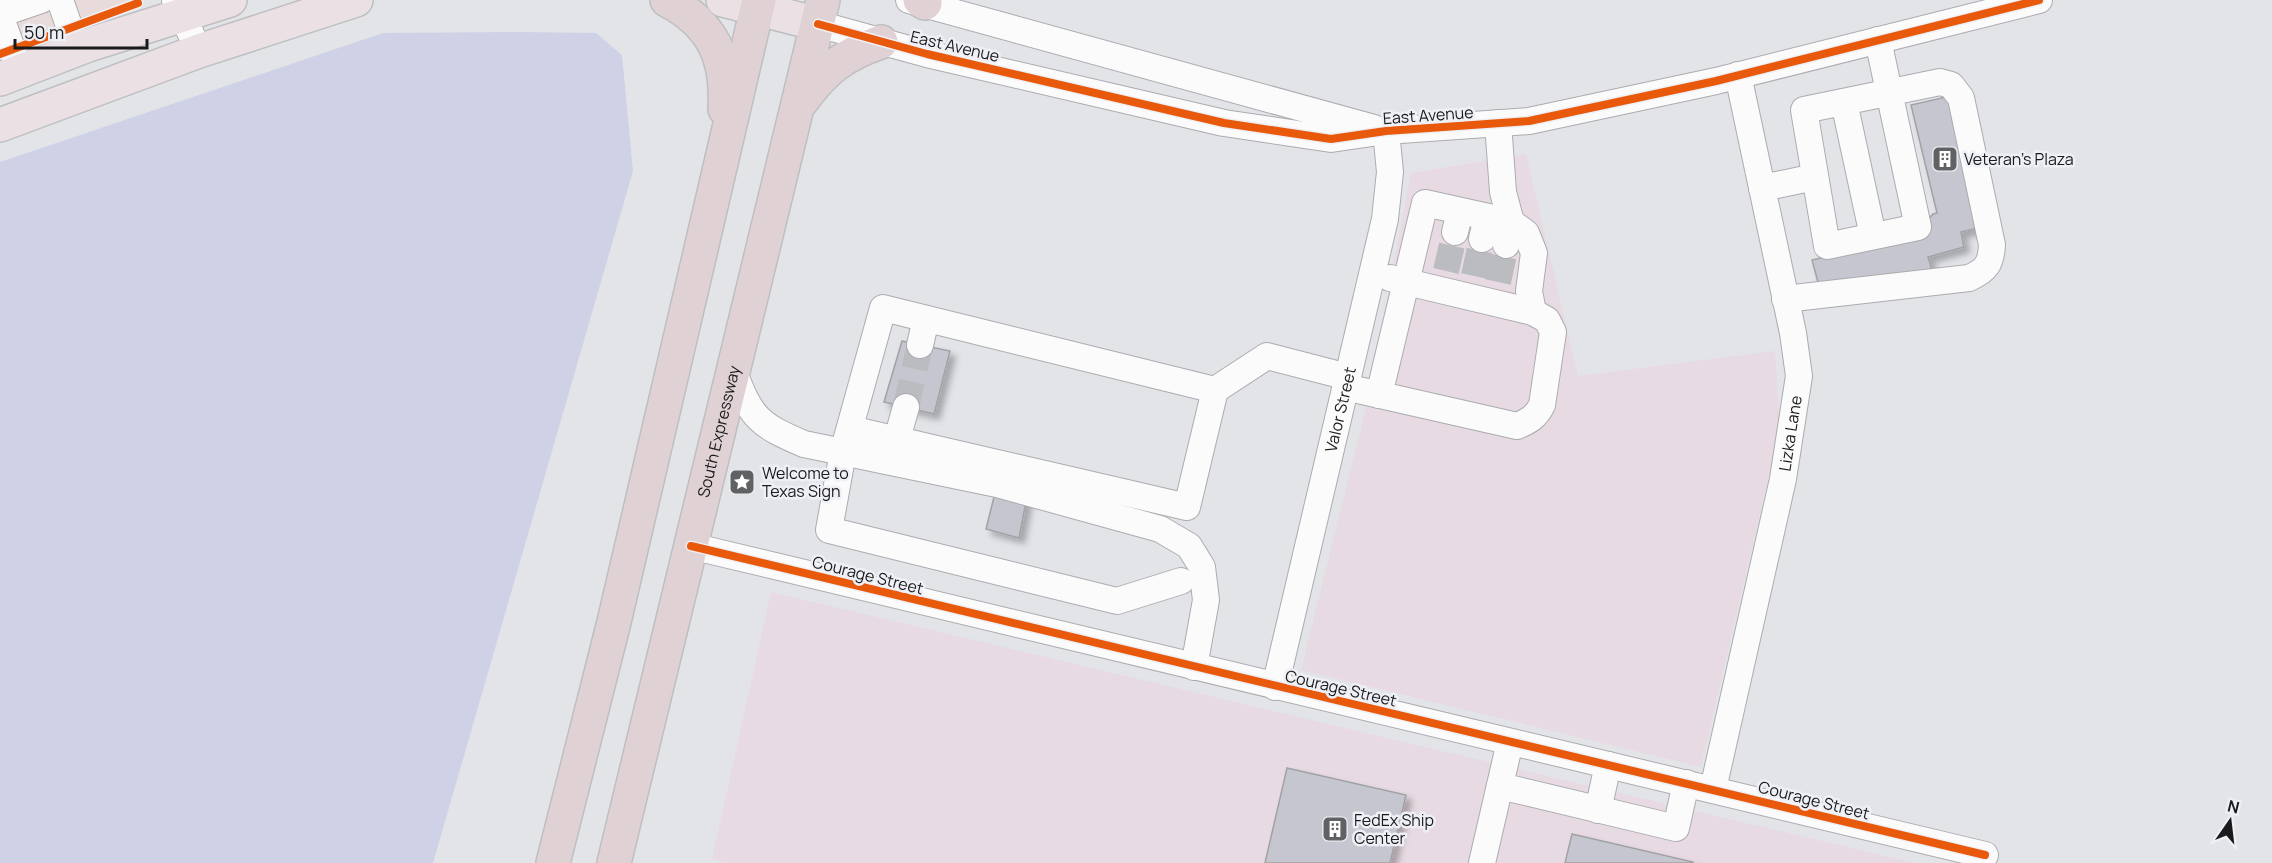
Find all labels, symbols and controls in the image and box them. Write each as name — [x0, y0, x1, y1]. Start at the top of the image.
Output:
scale bar — [15, 12, 147, 50]
text: 50 m — [24, 20, 64, 44]
street label: East Avenue — [908, 25, 1002, 67]
street label: East Avenue — [1382, 101, 1474, 129]
building icon: Veteran's Plaza — [1930, 144, 1960, 174]
place label: Veteran's Plaza — [1964, 148, 2074, 170]
street label: South Expressway — [692, 363, 745, 500]
street label: Valor Street — [1320, 365, 1361, 454]
street label: Lizka Lane — [1773, 394, 1807, 473]
place label: Welcome to Texas Sign — [762, 462, 849, 502]
place icon: Welcome to Texas Sign — [727, 467, 757, 497]
street label: Courage Street — [810, 551, 926, 599]
street label: Courage Street — [1283, 664, 1399, 712]
street label: Courage Street — [1756, 776, 1872, 824]
north arrow — [2200, 791, 2260, 851]
text: N — [2225, 794, 2242, 819]
place label: FedEx Ship Center — [1354, 809, 1434, 849]
building icon: FedEx Ship Center — [1320, 814, 1350, 844]

